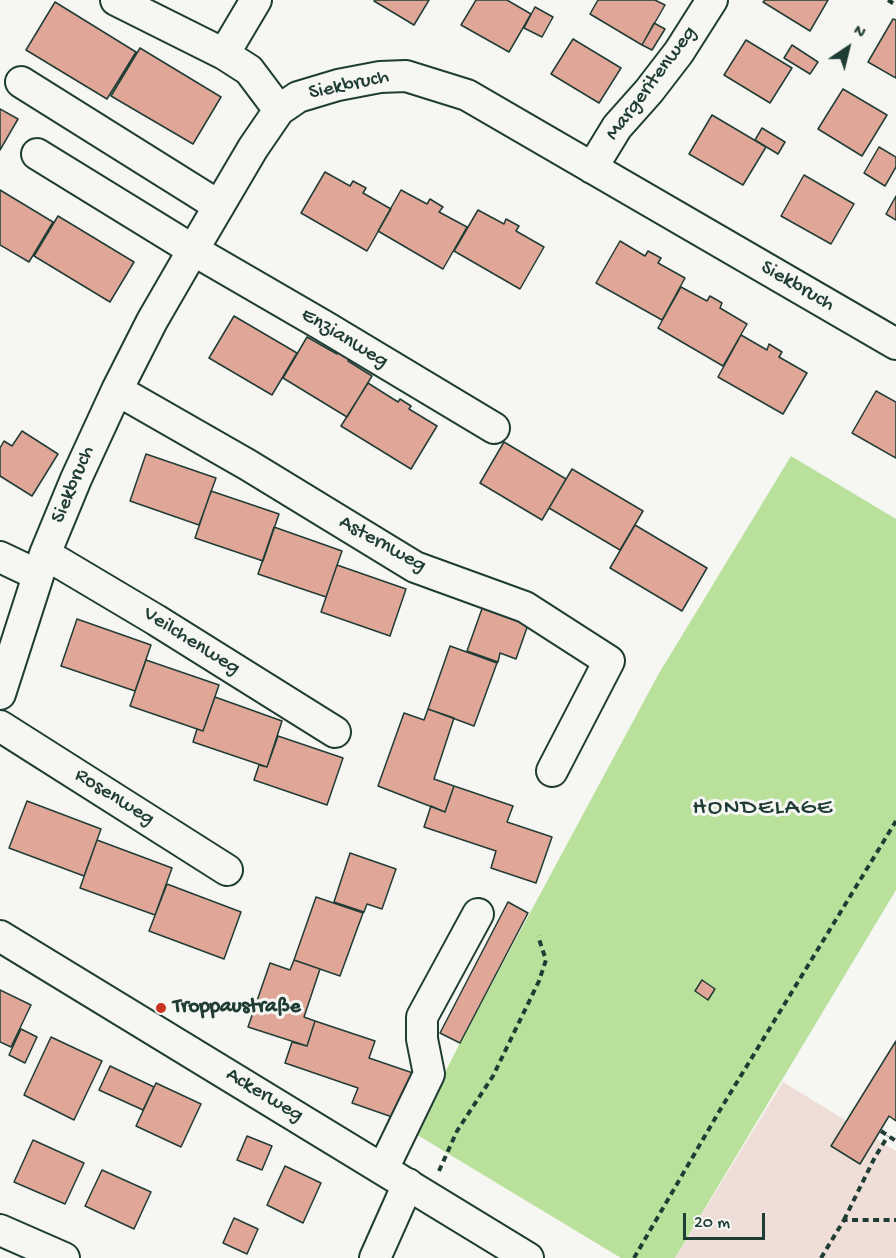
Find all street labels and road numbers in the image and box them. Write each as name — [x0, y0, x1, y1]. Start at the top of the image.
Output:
street label: Margeritenweg — [601, 22, 703, 146]
street label: Siekbruch — [307, 65, 391, 107]
street label: Siekbruch — [756, 256, 838, 318]
street label: Enzianweg — [296, 303, 392, 375]
street label: Siekbruch — [47, 443, 101, 527]
street label: Asternweg — [334, 511, 430, 579]
street label: Veilchenweg — [138, 602, 244, 682]
street label: Rosenweg — [69, 764, 159, 832]
street label: Ackerweg — [221, 1063, 307, 1129]

